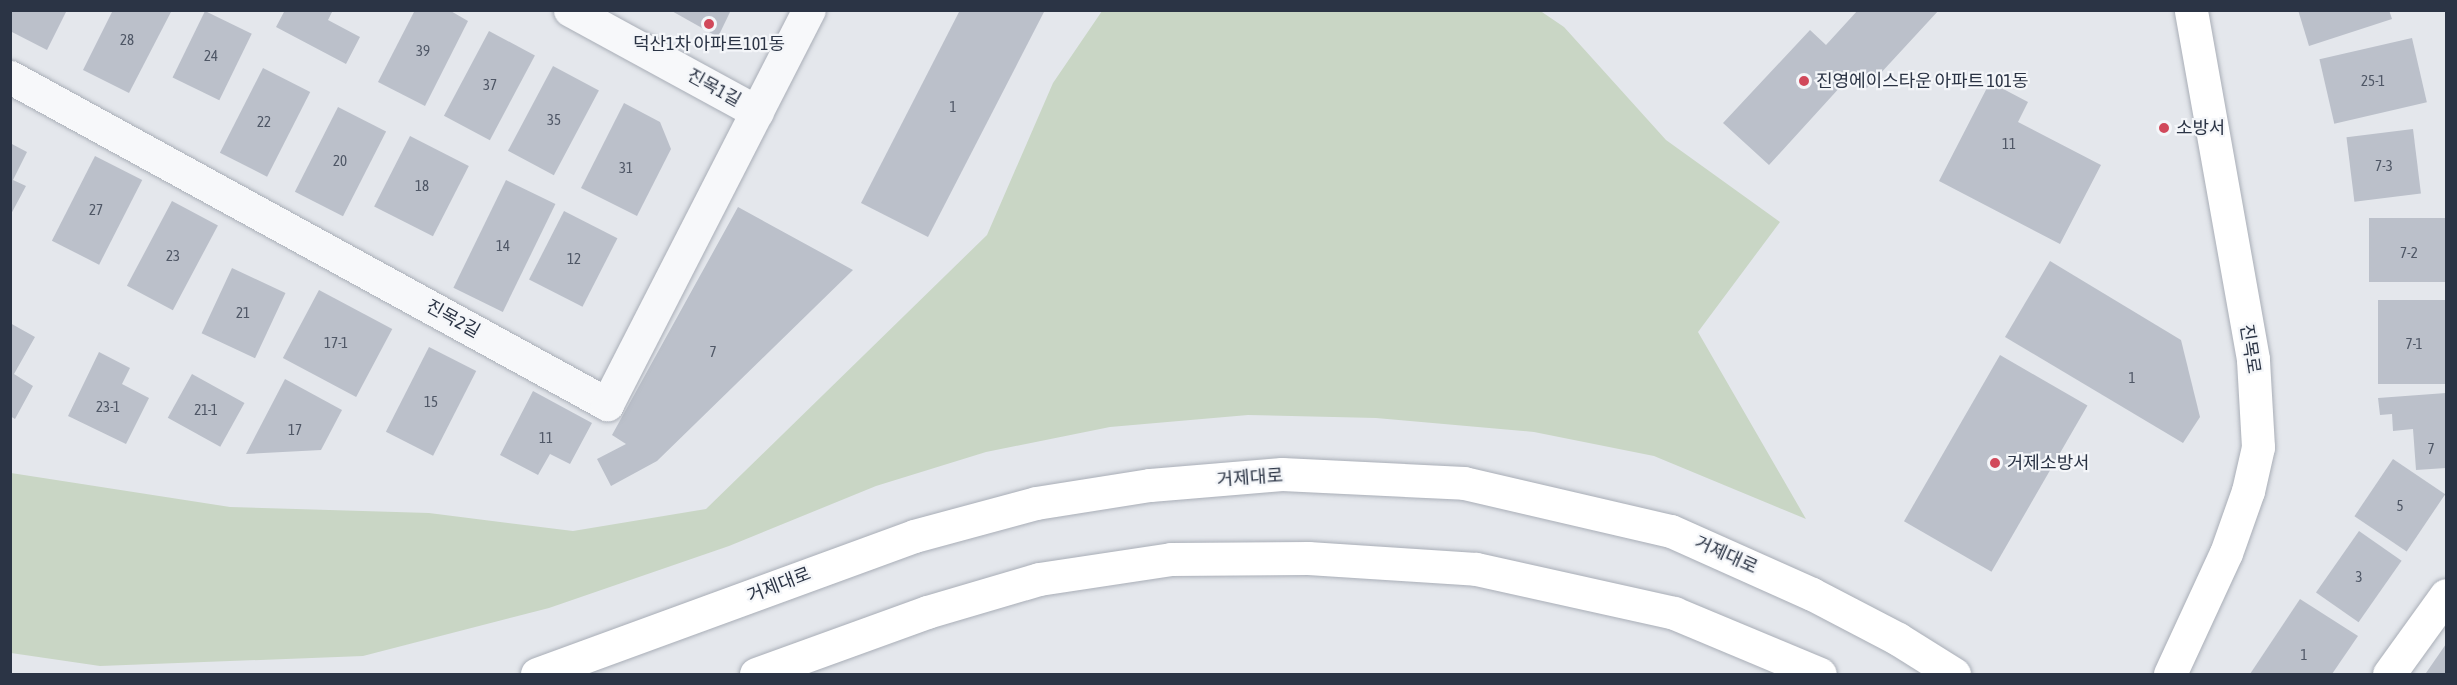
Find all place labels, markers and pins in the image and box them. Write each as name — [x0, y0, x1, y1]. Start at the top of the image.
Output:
marker: 덕산1차 아파트101동 — [702, 17, 716, 31]
place label: 덕산1차 아파트101동 — [633, 33, 785, 55]
place label: 진영에이스타운 아파트 101동 — [1816, 70, 2028, 92]
marker: 진영에이스타운 아파트 101동 — [1797, 74, 1811, 88]
place label: 소방서 — [2176, 117, 2226, 139]
marker: 소방서 — [2157, 121, 2171, 135]
place label: 거제소방서 — [2007, 452, 2090, 474]
marker: 거제소방서 — [1988, 456, 2002, 470]

